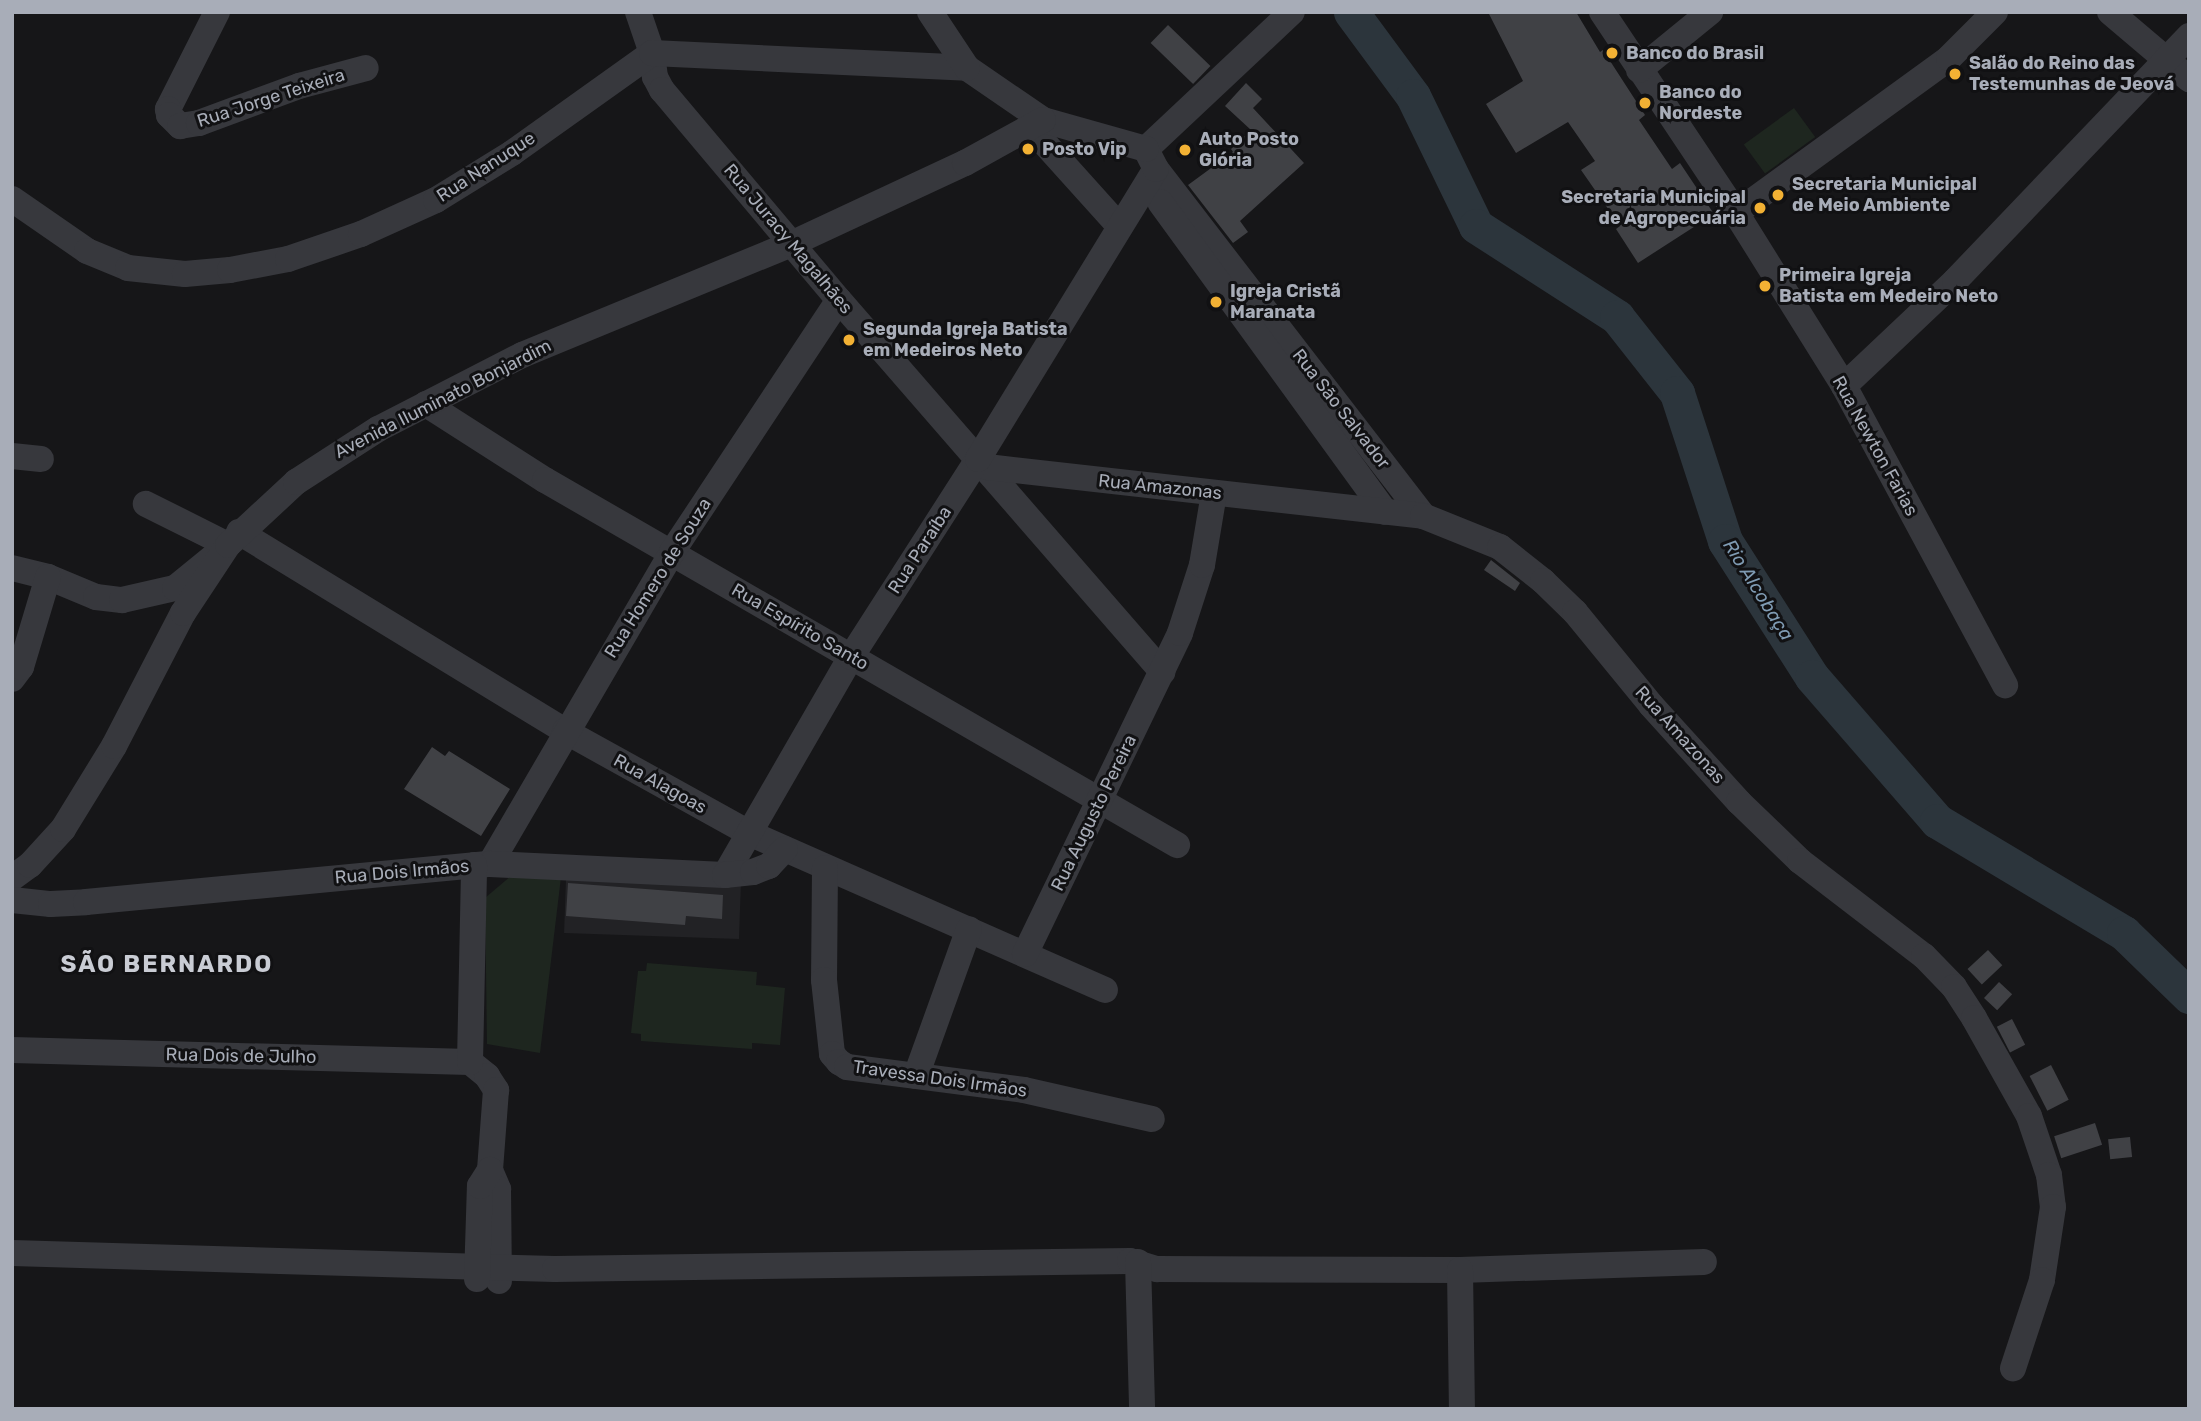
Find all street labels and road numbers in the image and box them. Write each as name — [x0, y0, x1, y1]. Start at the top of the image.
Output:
street label: Rua Jorge Teixeira — [194, 64, 348, 132]
street label: Rua Nanuque — [433, 127, 539, 207]
street label: Rua Juracy Magalhães — [719, 160, 857, 318]
street label: Avenida Iluminato Bonjardim — [331, 335, 555, 463]
street label: Rua São Salvador — [1288, 345, 1394, 473]
street label: Rua Newton Farias — [1828, 372, 1922, 520]
street label: Rua Amazonas — [1097, 470, 1223, 504]
street label: Rua Homero de Souza — [600, 494, 716, 662]
street label: Rua Paraíba — [884, 502, 956, 598]
street label: Rua Espírito Santo — [728, 579, 872, 675]
street label: Rua Amazonas — [1630, 682, 1730, 788]
street label: Rua Augusto Pereira — [1047, 731, 1141, 895]
street label: Rua Alagoas — [609, 749, 711, 819]
street label: Rua Dois Irmãos — [334, 855, 470, 889]
street label: Rua Dois de Julho — [165, 1044, 317, 1068]
street label: Travessa Dois Irmãos — [851, 1056, 1029, 1102]

